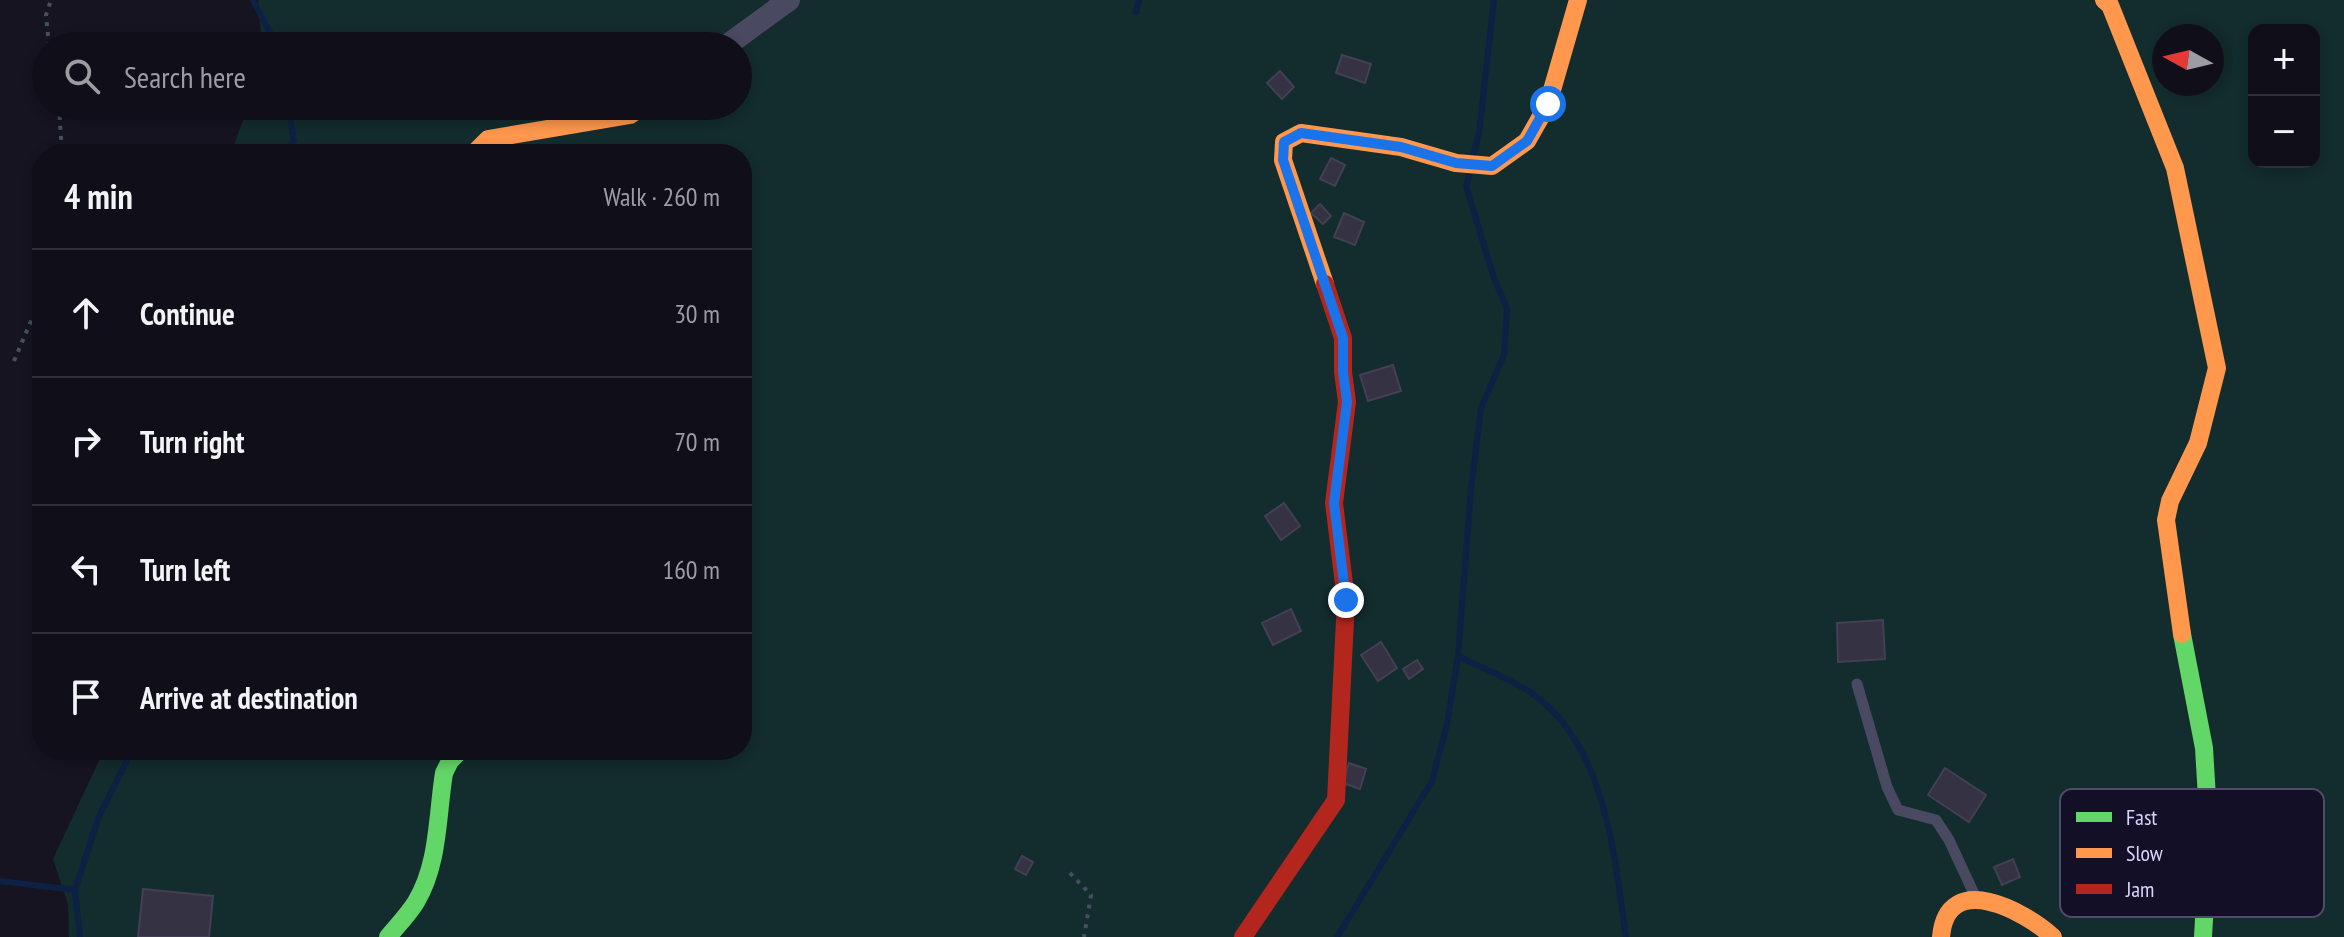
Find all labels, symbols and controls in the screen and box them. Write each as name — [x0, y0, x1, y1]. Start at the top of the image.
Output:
north arrow — [2152, 24, 2224, 96]
map controls — [2248, 24, 2320, 168]
button: + — [2248, 24, 2320, 96]
search box — [32, 32, 752, 120]
icon: search — [60, 54, 104, 98]
text: Search here — [124, 57, 246, 96]
route start — [1530, 86, 1566, 122]
button: − — [2248, 96, 2320, 168]
text: 4 min — [64, 174, 133, 218]
text: Walk · 260 m — [603, 180, 720, 213]
icon: ahead — [64, 291, 108, 335]
text: Continue — [140, 294, 235, 333]
text: 30 m — [674, 297, 720, 330]
icon: right — [64, 419, 108, 463]
text: Turn right — [140, 422, 244, 461]
text: 70 m — [674, 425, 720, 458]
icon: left — [64, 547, 108, 591]
text: Turn left — [140, 550, 230, 589]
text: 160 m — [662, 553, 720, 586]
route end — [1328, 582, 1364, 618]
icon: arrive — [64, 675, 108, 719]
text: Arrive at destination — [140, 678, 358, 717]
legend — [2060, 789, 2324, 917]
text: Fast — [2126, 803, 2157, 831]
text: Slow — [2126, 839, 2163, 867]
text: Jam — [2125, 875, 2154, 903]

